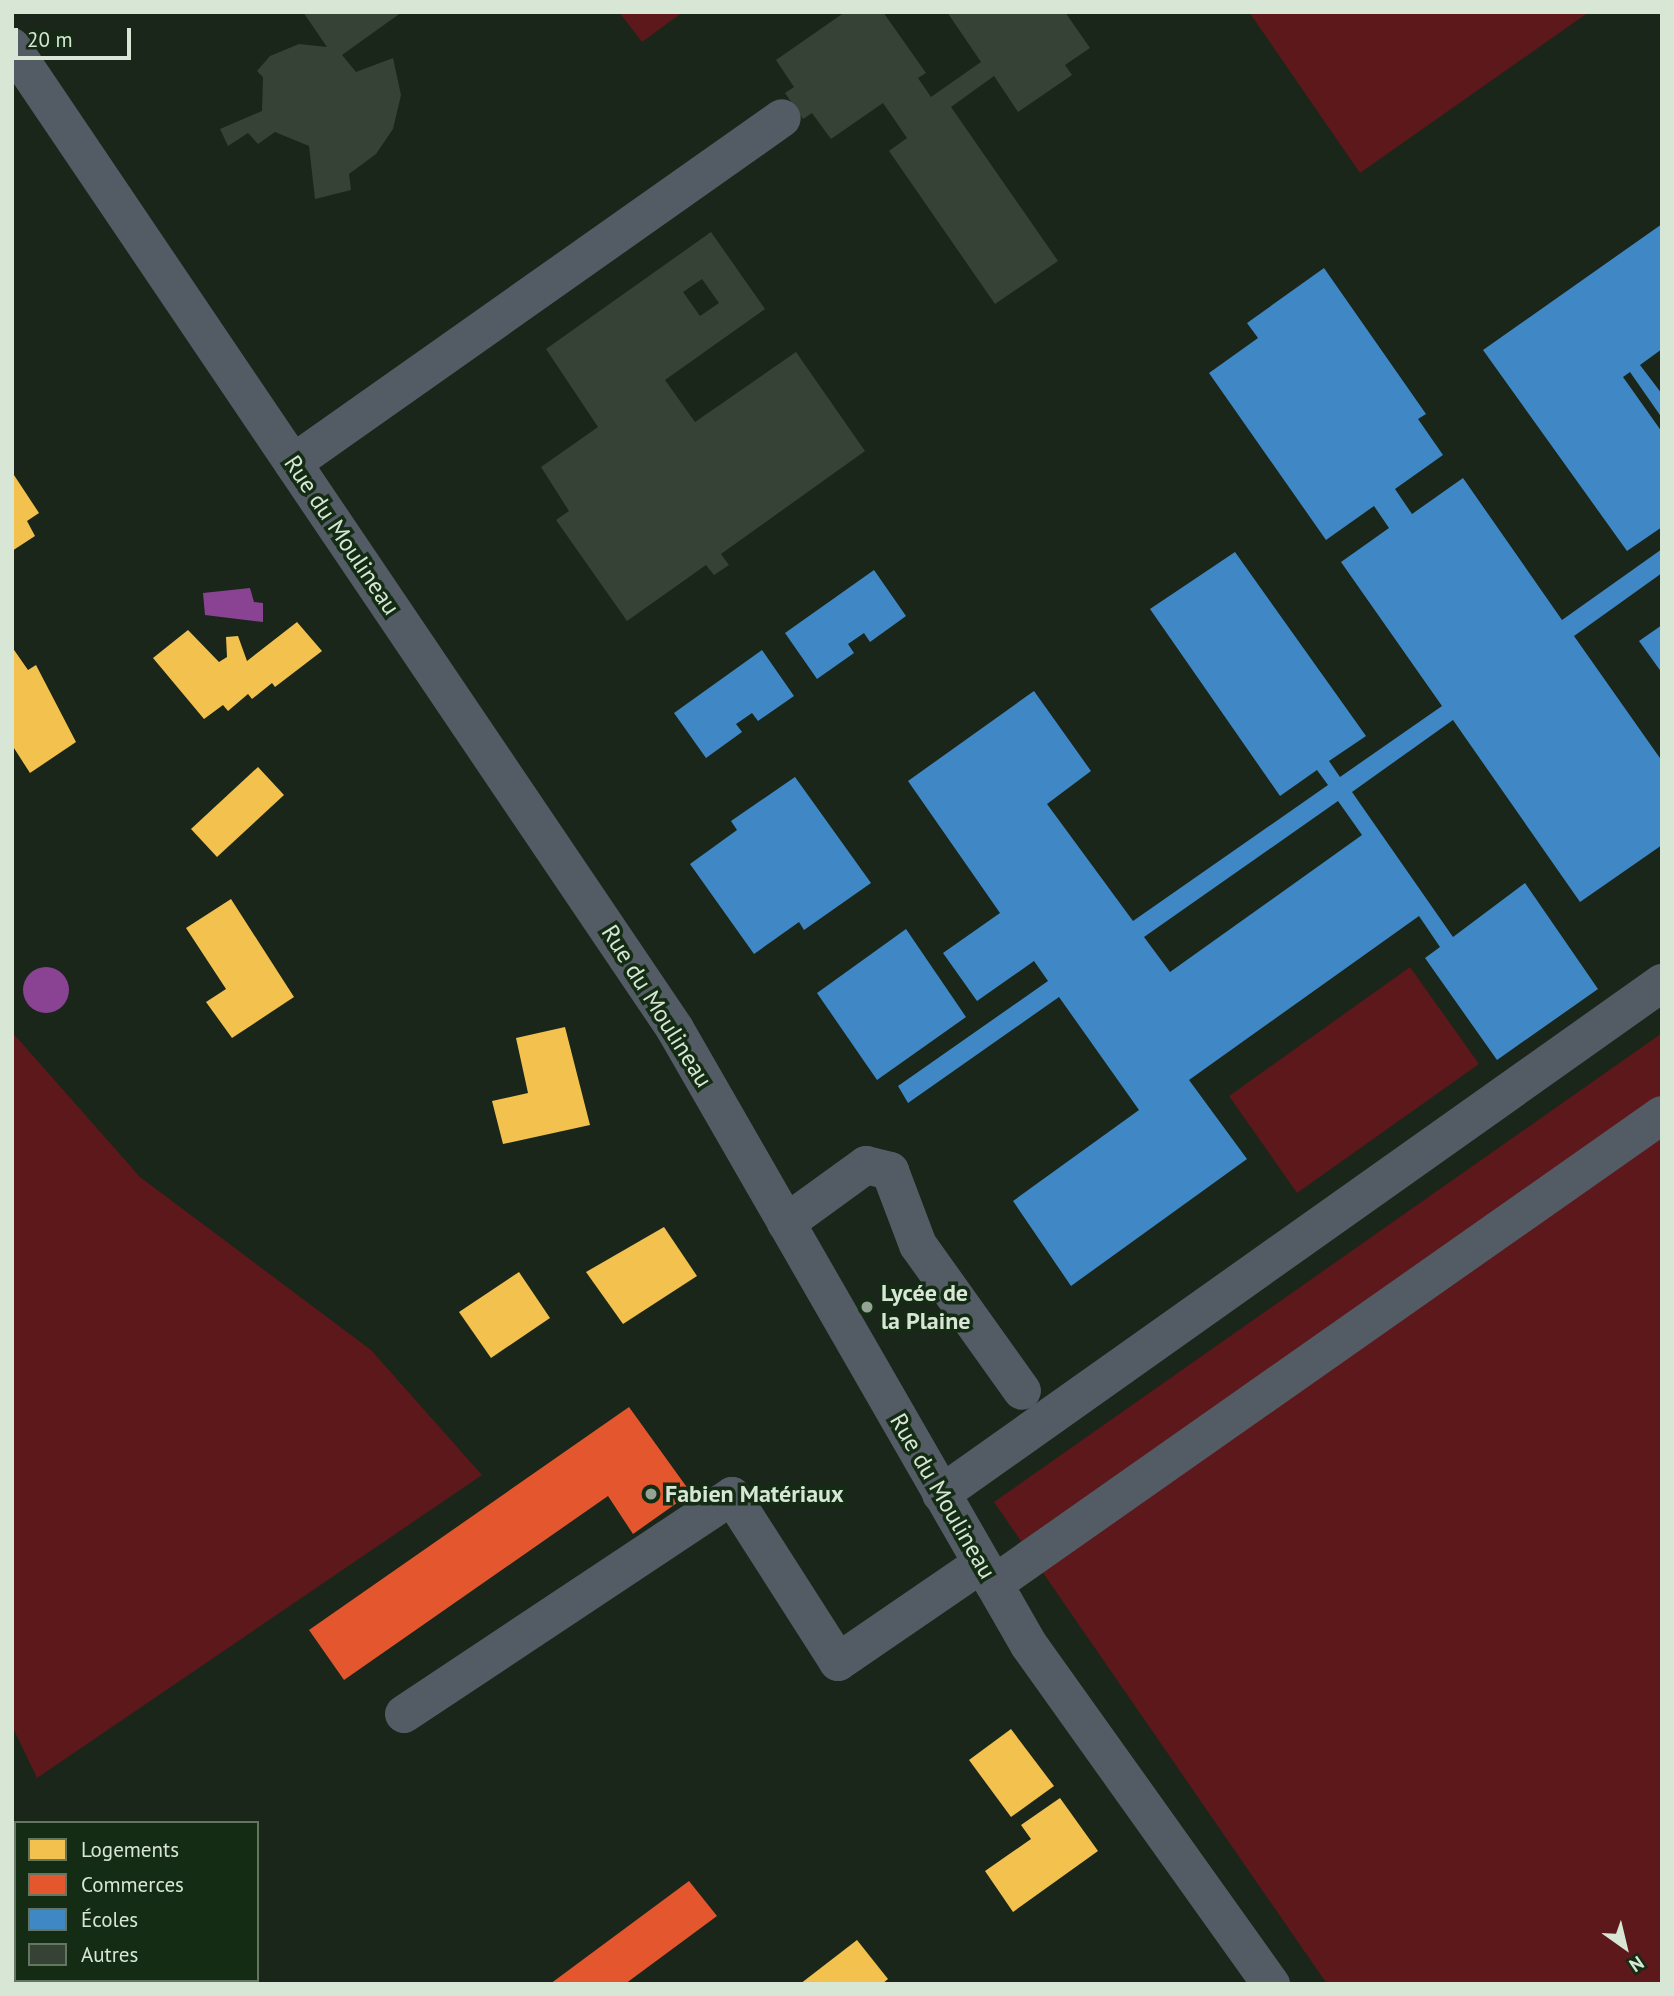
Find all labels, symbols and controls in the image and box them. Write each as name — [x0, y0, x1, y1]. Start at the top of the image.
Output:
scale bar — [18, 14, 135, 58]
text: 20 m — [27, 26, 73, 53]
street label: Rue du Moulineau — [278, 450, 406, 620]
street label: Rue du Moulineau — [595, 919, 719, 1093]
place label: Lycée de la Plaine — [881, 1279, 970, 1335]
marker: Lycée de la Plaine — [859, 1299, 875, 1315]
street label: Rue du Moulineau — [884, 1408, 1002, 1584]
place label: Fabien Matériaux — [665, 1480, 844, 1508]
marker: Fabien Matériaux — [643, 1486, 659, 1502]
legend — [14, 1821, 259, 1982]
text: Logements — [81, 1836, 179, 1863]
text: Commerces — [81, 1871, 184, 1898]
text: Écoles — [81, 1906, 138, 1933]
north arrow — [1590, 1912, 1660, 1982]
text: Autres — [81, 1941, 138, 1968]
text: N — [1625, 1951, 1649, 1978]

